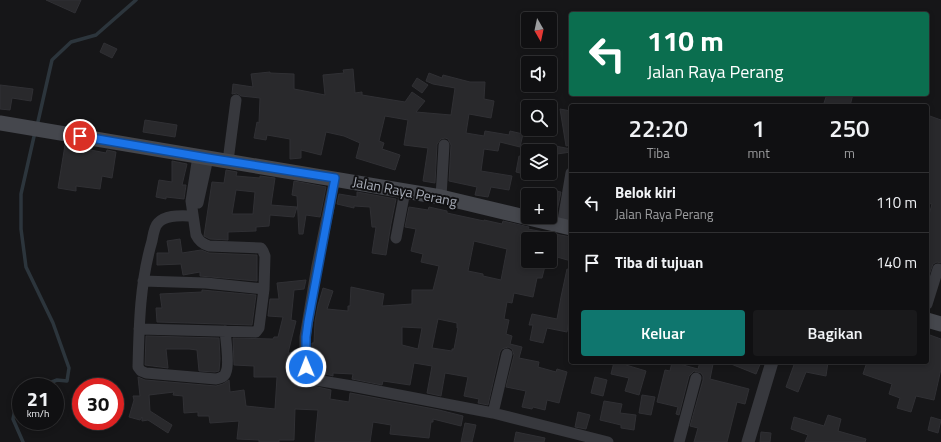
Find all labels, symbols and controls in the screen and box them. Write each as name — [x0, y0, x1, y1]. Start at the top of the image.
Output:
north arrow — [521, 12, 557, 48]
map controls — [521, 12, 557, 268]
text: 110 m — [647, 19, 724, 62]
icon: left — [581, 28, 633, 80]
button: sound — [521, 56, 557, 92]
text: Jalan Raya Perang — [647, 58, 783, 85]
button: search — [521, 100, 557, 136]
text: 22:20 — [628, 110, 688, 146]
text: 1 — [752, 110, 765, 146]
text: 250 — [829, 110, 870, 146]
pin — [63, 119, 97, 153]
icon: arrive — [69, 125, 91, 147]
text: Tiba — [647, 143, 670, 163]
text: mnt — [747, 143, 770, 163]
text: m — [844, 143, 855, 163]
button: layers — [521, 144, 557, 180]
street label: Jalan Raya Perang — [351, 171, 459, 211]
text: Belok kiri — [615, 181, 676, 204]
button: + — [521, 188, 557, 224]
text: 110 m — [876, 191, 917, 214]
icon: left — [581, 192, 603, 214]
text: Jalan Raya Perang — [615, 204, 714, 224]
button: − — [521, 232, 557, 268]
text: Tiba di tujuan — [615, 251, 703, 274]
text: 140 m — [876, 251, 917, 274]
icon: arrive — [581, 252, 603, 274]
button: Keluar — [581, 310, 745, 356]
button: Bagikan — [753, 310, 917, 356]
position arrow — [285, 346, 327, 388]
speed limit sign: 30 — [72, 378, 124, 430]
text: 21 — [27, 383, 49, 414]
text: km/h — [27, 406, 49, 421]

